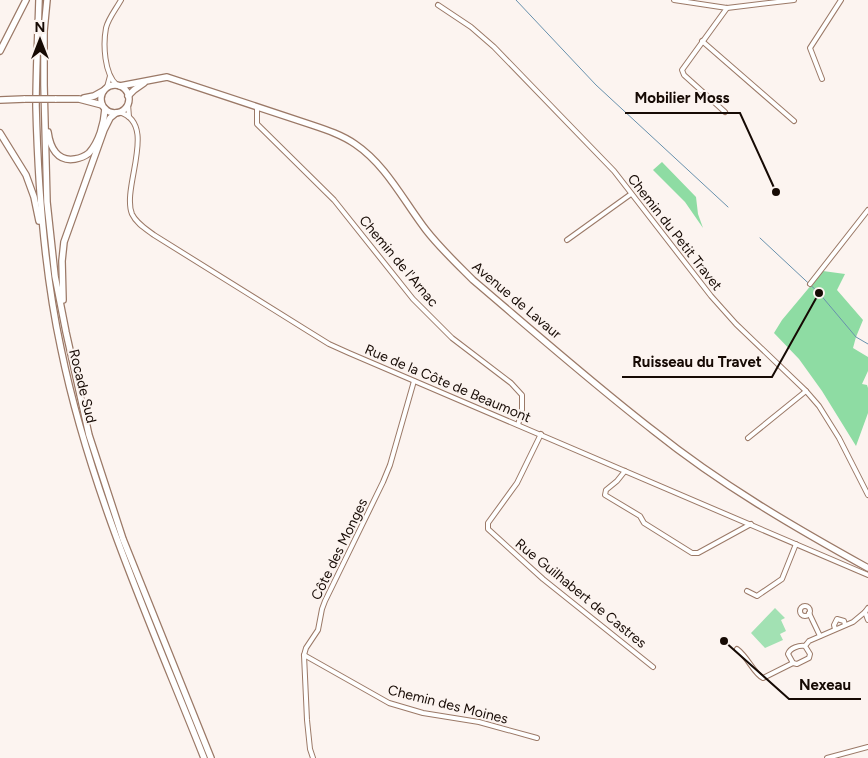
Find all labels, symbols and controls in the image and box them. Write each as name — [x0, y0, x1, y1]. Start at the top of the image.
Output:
north arrow — [15, 15, 65, 65]
text: N — [35, 19, 45, 36]
callout: Mobilier Moss — [625, 83, 740, 113]
text: Mobilier Moss — [634, 89, 730, 107]
street label: Chemin du Petit Travet — [624, 171, 725, 294]
street label: Chemin de l'Arnac — [355, 212, 442, 311]
street label: Avenue de Lavaur — [469, 258, 565, 343]
street label: Rue de la Côte de Beaumont — [362, 341, 533, 426]
street label: Rocade Sud — [65, 347, 100, 425]
callout: Ruisseau du Travet — [622, 347, 772, 377]
text: Ruisseau du Travet — [632, 353, 762, 371]
street label: Côte des Monges — [308, 496, 371, 603]
street label: Rue Guilhabert de Castres — [512, 535, 650, 652]
callout: Nexeau — [789, 669, 861, 699]
text: Nexeau — [799, 676, 851, 694]
street label: Chemin des Moines — [386, 681, 510, 728]

